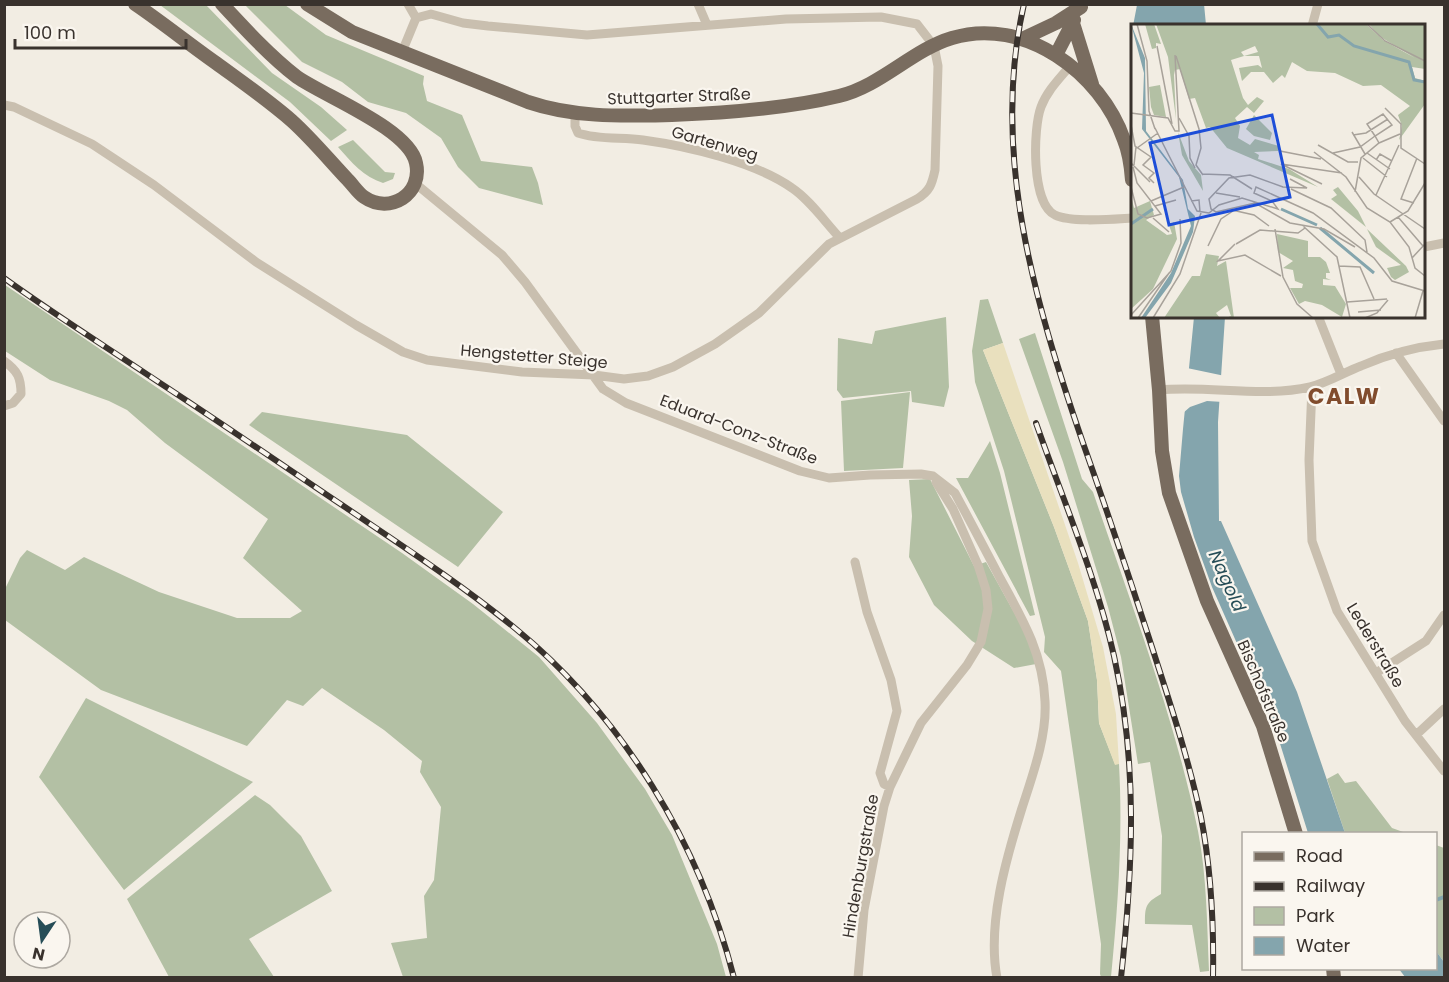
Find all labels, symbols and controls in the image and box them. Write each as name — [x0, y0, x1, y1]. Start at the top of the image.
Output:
scale bar — [15, 12, 186, 50]
text: 100 m — [24, 20, 76, 45]
inset map — [1131, 24, 1425, 318]
street label: Stuttgarter Straße — [607, 82, 751, 110]
street label: Gartenweg — [669, 120, 761, 167]
street label: Hengstetter Steige — [459, 339, 609, 374]
district label: CALW — [1308, 381, 1380, 412]
street label: Eduard-Conz-Straße — [657, 389, 821, 470]
water label: Nagold — [1203, 546, 1252, 616]
street label: Lederstraße — [1341, 598, 1410, 692]
street label: Bischofstraße — [1232, 636, 1296, 746]
street label: Hindenburgstraße — [837, 792, 884, 940]
legend — [1242, 832, 1437, 970]
text: Road — [1296, 843, 1343, 868]
text: Railway — [1296, 873, 1365, 898]
text: Park — [1296, 903, 1335, 928]
north arrow — [12, 910, 72, 970]
text: Water — [1296, 933, 1350, 958]
text: N — [30, 942, 47, 967]

